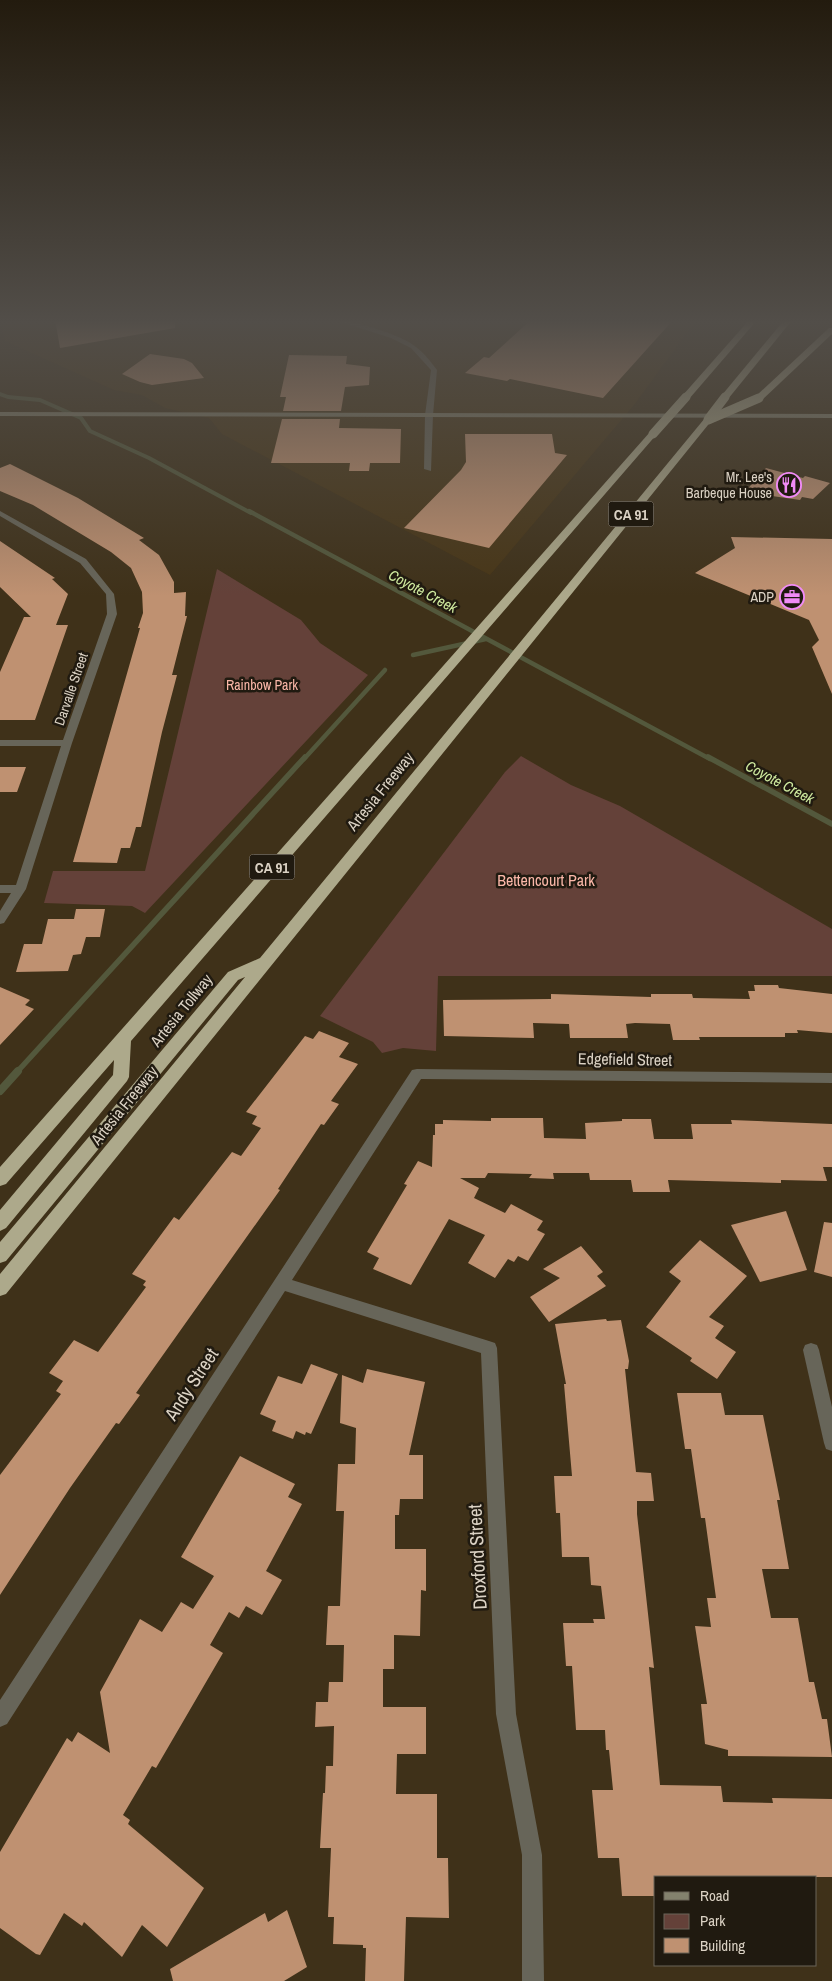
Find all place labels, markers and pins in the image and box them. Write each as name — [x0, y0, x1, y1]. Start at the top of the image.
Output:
place label: Mr. Lee's Barbeque House — [686, 468, 772, 502]
restaurant icon: Mr. Lee's Barbeque House — [776, 472, 802, 498]
office icon: ADP — [779, 584, 805, 610]
place label: ADP — [749, 588, 774, 606]

